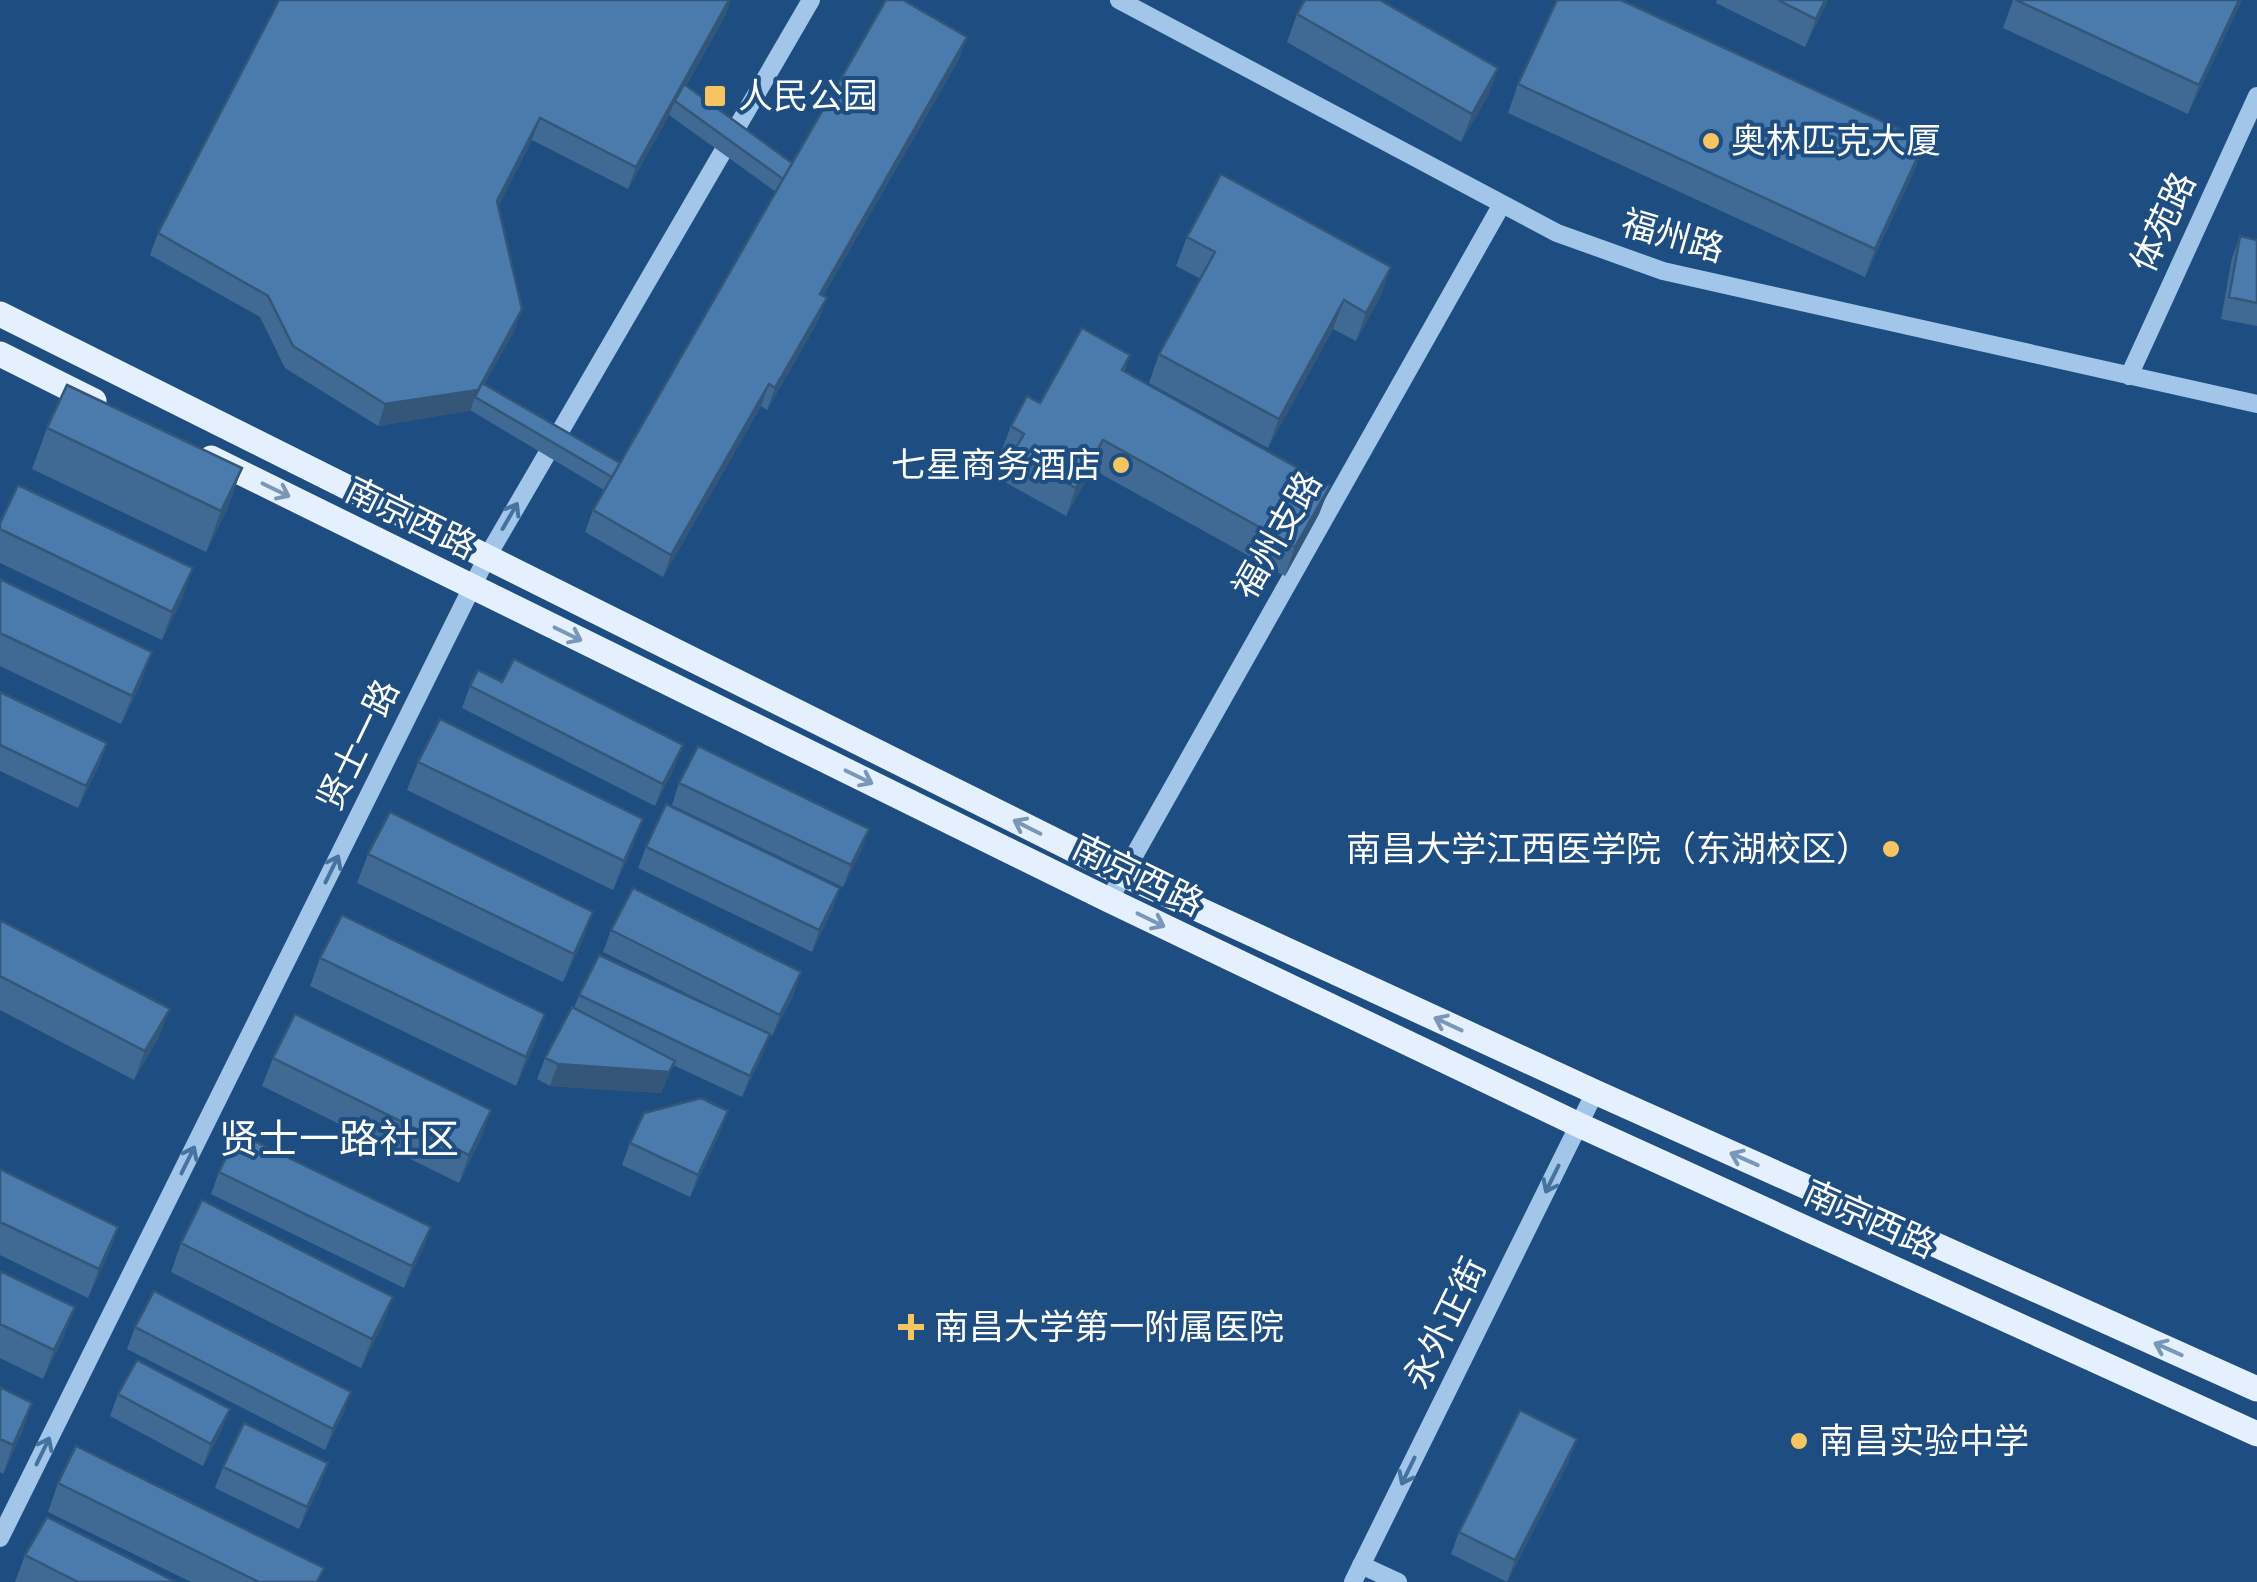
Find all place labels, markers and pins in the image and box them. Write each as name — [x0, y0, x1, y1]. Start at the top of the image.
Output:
place label: 人民公园 — [738, 77, 878, 121]
marker: 人民公园 — [702, 83, 728, 109]
place label: 奥林匹克大厦 — [1731, 122, 1941, 166]
marker: 奥林匹克大厦 — [1700, 130, 1722, 152]
place label: 七星商务酒店 — [891, 446, 1101, 490]
marker: 七星商务酒店 — [1110, 454, 1132, 476]
place label: 南昌大学江西医学院（东湖校区） — [1346, 830, 1871, 874]
marker: 南昌大学江西医学院（东湖校区） — [1880, 838, 1902, 860]
place label: 南昌大学第一附属医院 — [934, 1308, 1284, 1352]
marker: 南昌大学第一附属医院 — [898, 1314, 924, 1340]
place label: 南昌实验中学 — [1819, 1422, 2029, 1466]
marker: 南昌实验中学 — [1788, 1430, 1810, 1452]

